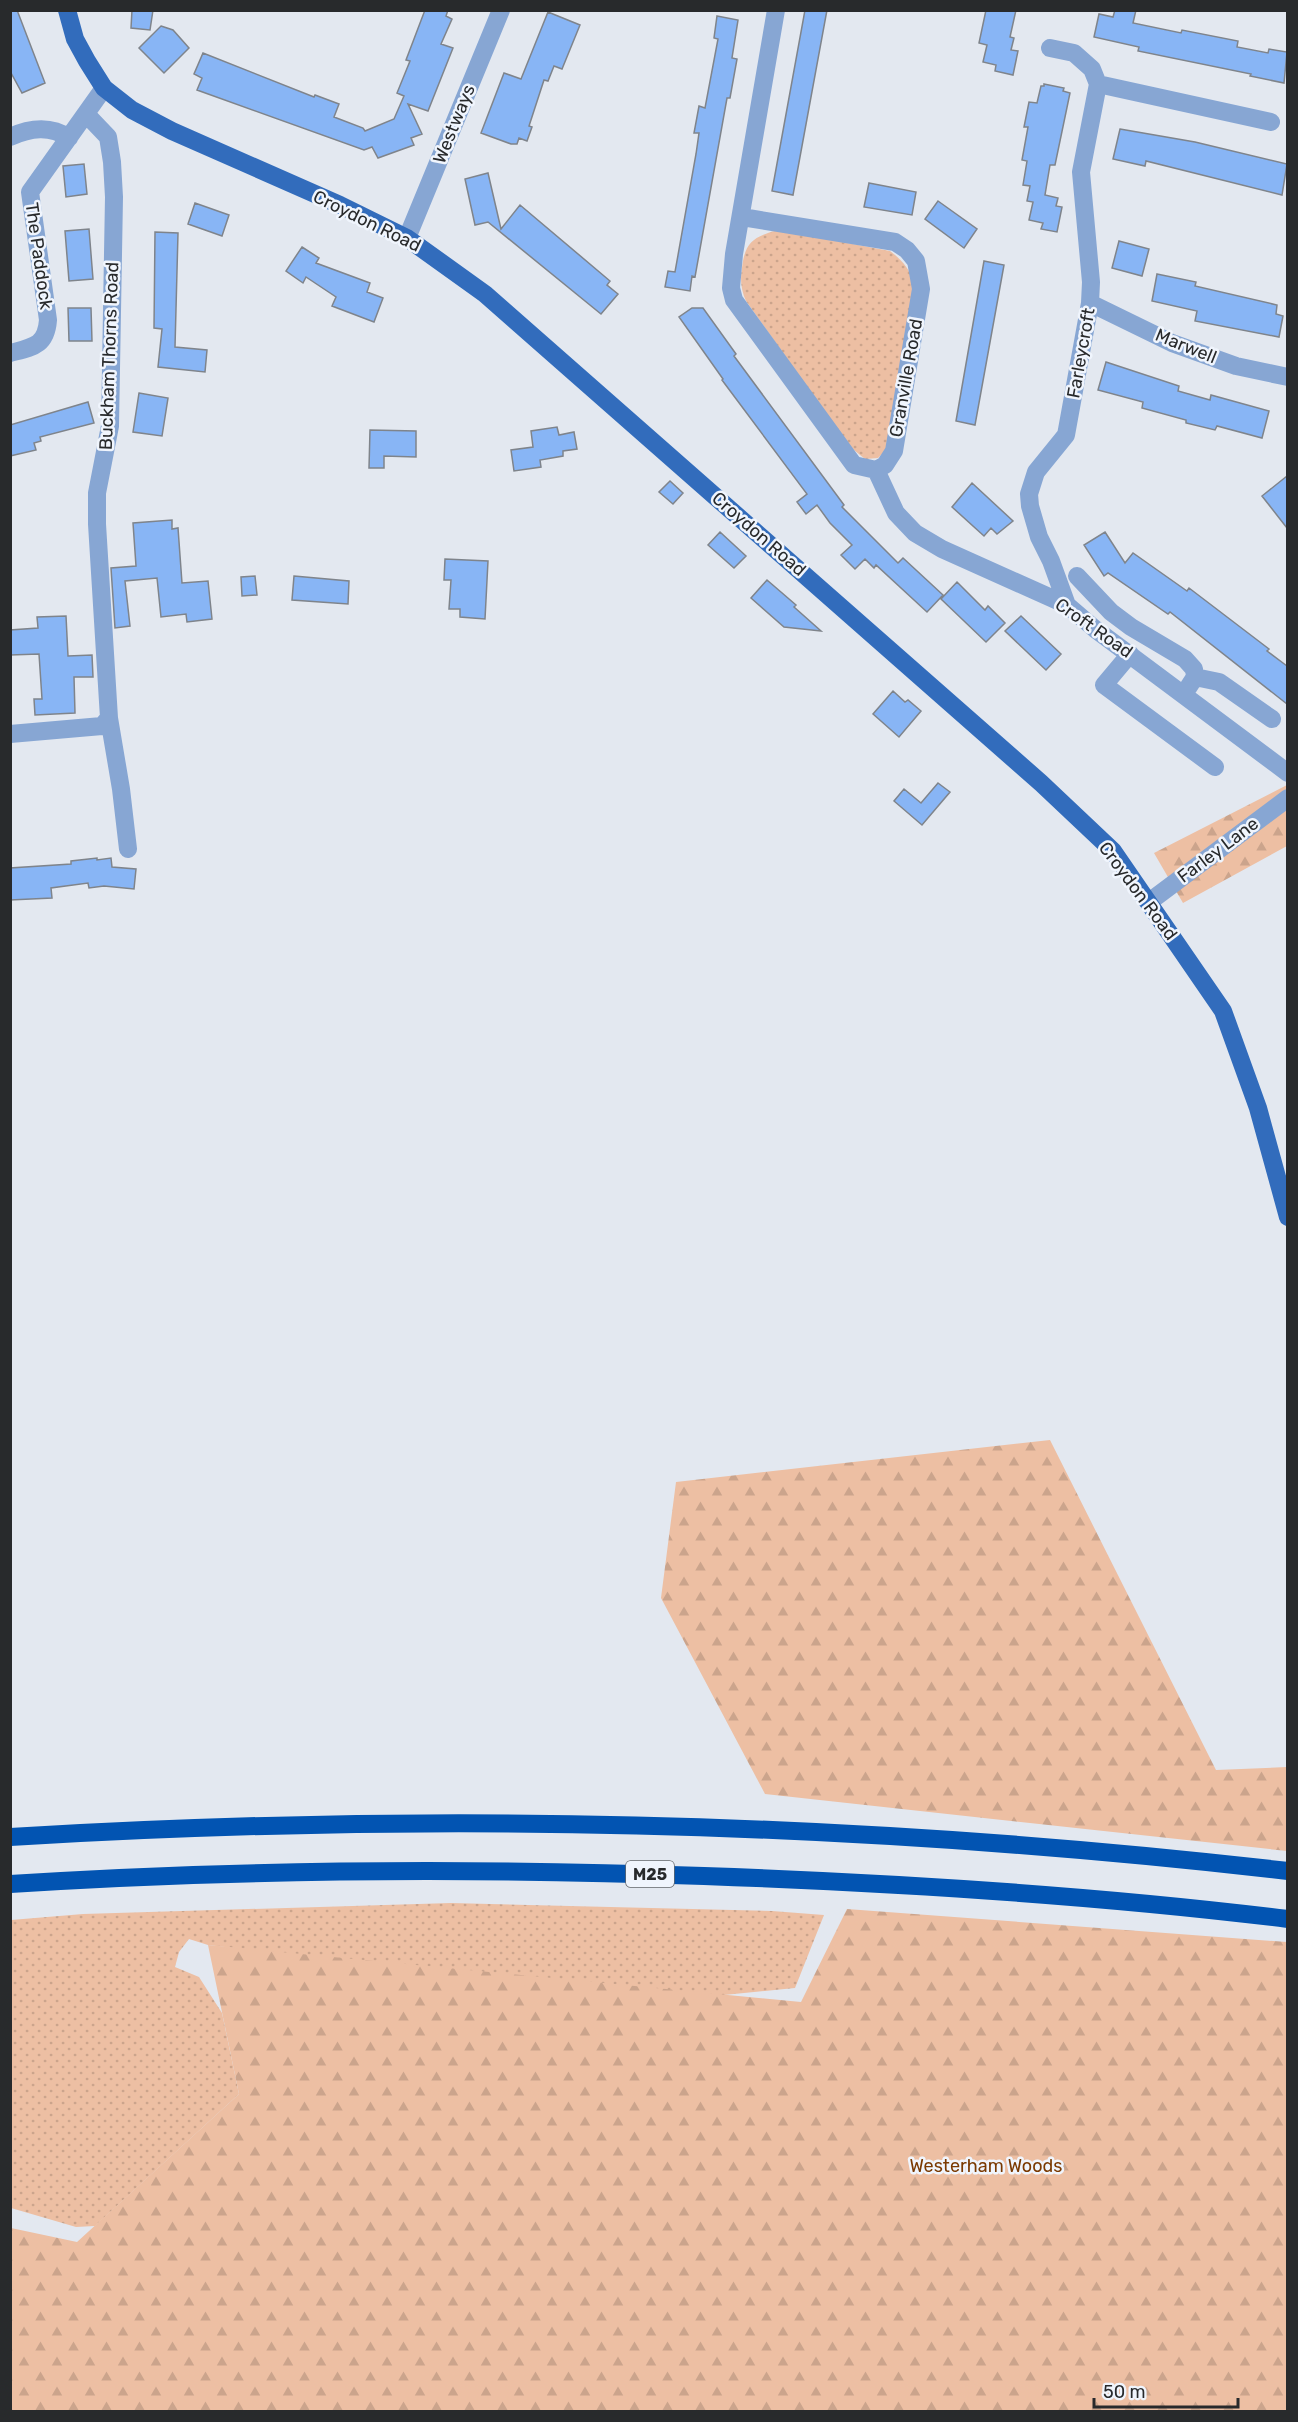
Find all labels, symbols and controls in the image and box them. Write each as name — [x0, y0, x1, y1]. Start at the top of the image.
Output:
street label: Westways — [428, 81, 480, 167]
street label: Croydon Road — [309, 185, 425, 257]
street label: The Paddock — [21, 201, 57, 312]
street label: Buckham Thorns Road — [95, 262, 123, 450]
street label: Farleycroft — [1062, 306, 1100, 400]
street label: Granville Road — [885, 317, 927, 439]
street label: Marwell — [1152, 324, 1220, 368]
street label: Croydon Road — [708, 487, 810, 581]
street label: Croft Road — [1051, 593, 1137, 663]
street label: Farley Lane — [1173, 812, 1263, 888]
street label: Croydon Road — [1094, 838, 1182, 944]
road number: M25 — [626, 1861, 674, 1887]
park label: Westerham Woods — [910, 2155, 1062, 2177]
scale bar — [1094, 2371, 1238, 2409]
text: 50 m — [1103, 2381, 1146, 2403]

